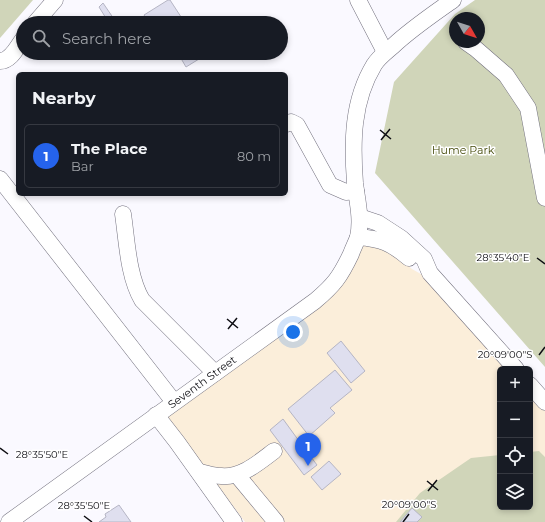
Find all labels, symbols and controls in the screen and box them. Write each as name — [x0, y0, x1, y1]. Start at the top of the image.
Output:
north arrow — [449, 12, 485, 48]
search box — [16, 16, 288, 60]
icon: search — [30, 27, 52, 49]
text: Search here — [62, 29, 151, 48]
text: Nearby — [32, 88, 96, 108]
text: The Place — [71, 139, 147, 158]
park label: Hume Park — [432, 143, 495, 157]
text: 1 — [43, 148, 49, 164]
text: 80 m — [237, 148, 271, 164]
text: Bar — [71, 158, 94, 174]
text: 28°35'40"E — [477, 251, 530, 264]
your location — [283, 322, 303, 342]
text: 20°09'00"S — [478, 348, 532, 361]
street label: Seventh Street — [165, 352, 239, 412]
map controls — [497, 366, 533, 510]
button: + — [497, 366, 533, 402]
button: − — [497, 402, 533, 438]
pin: 1 — [295, 433, 321, 466]
button: locate — [497, 438, 533, 474]
text: 28°35'50"E — [16, 448, 69, 461]
button: layers — [497, 474, 533, 510]
text: 20°09'00"S — [382, 498, 436, 511]
text: 28°35'50"E — [58, 499, 111, 512]

